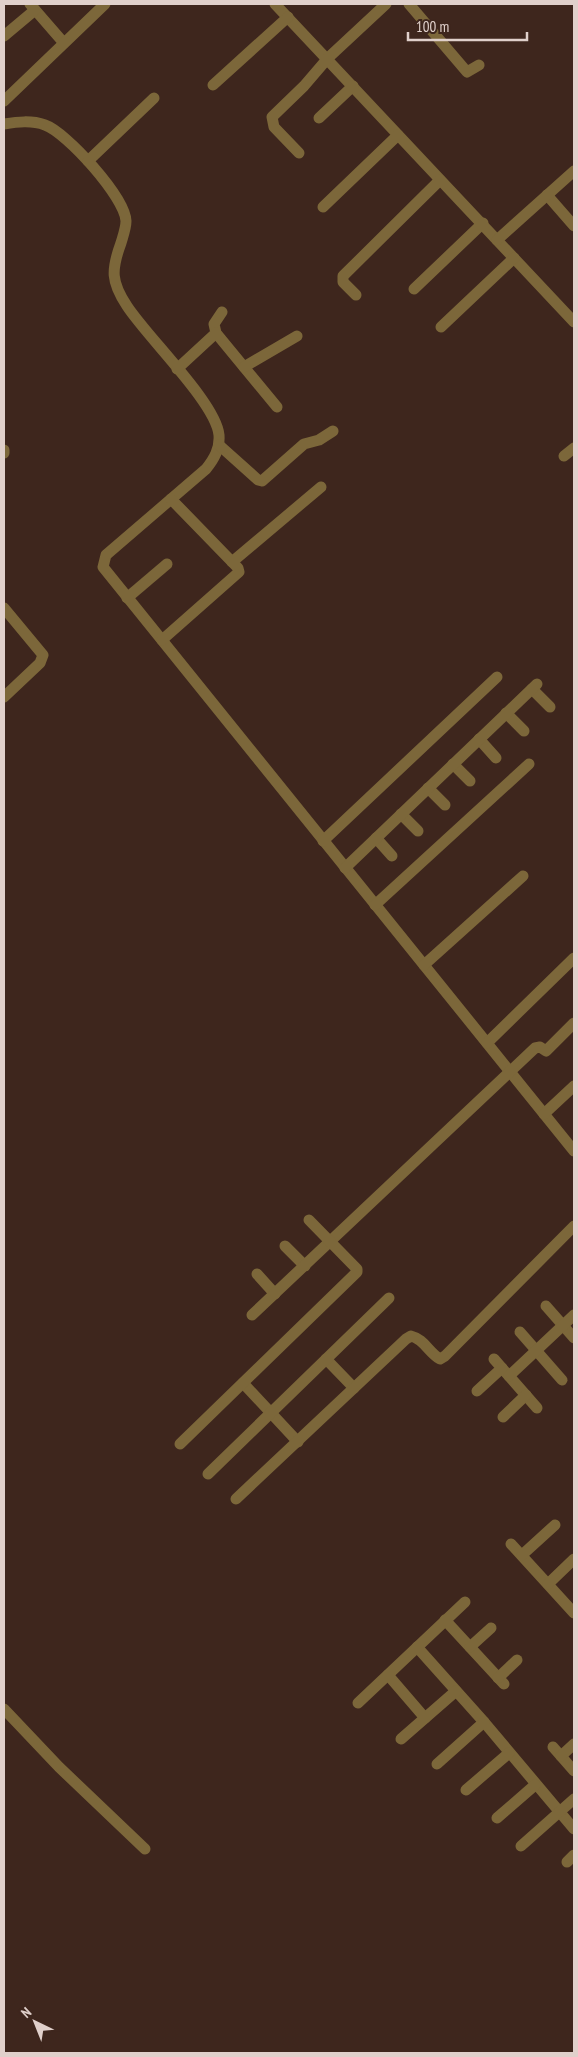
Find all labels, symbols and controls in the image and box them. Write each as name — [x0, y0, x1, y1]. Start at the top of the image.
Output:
scale bar — [408, 10, 527, 42]
text: 100 m — [416, 17, 449, 36]
north arrow — [10, 1997, 60, 2047]
text: N — [17, 2003, 35, 2022]

